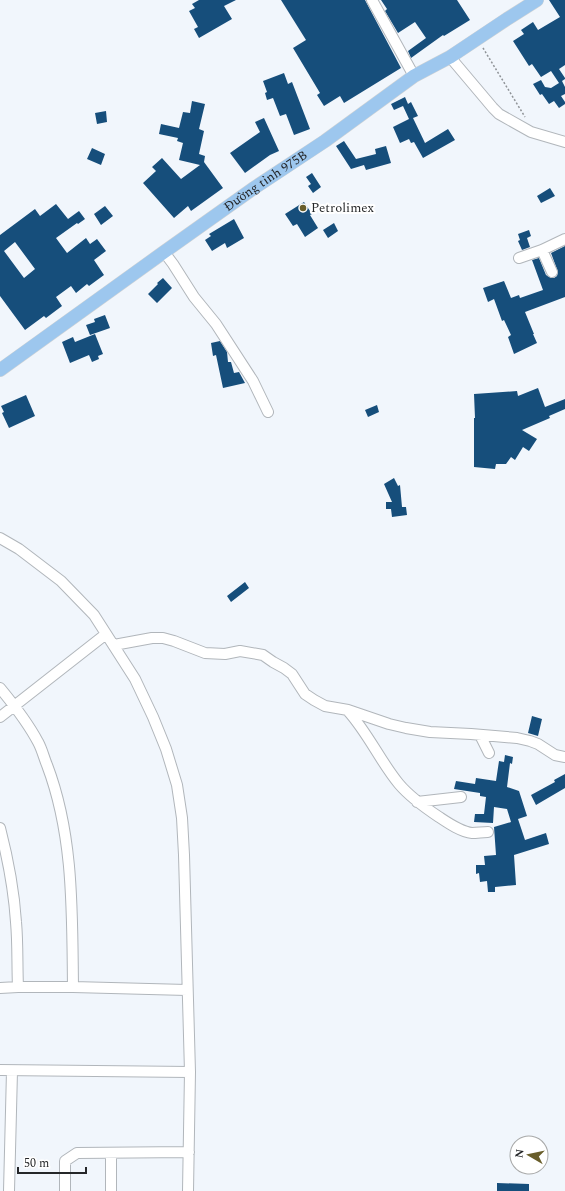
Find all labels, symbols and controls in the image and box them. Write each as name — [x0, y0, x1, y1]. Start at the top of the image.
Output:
street label: Đường tỉnh 975B — [220, 145, 311, 217]
place label: Petrolimex — [311, 198, 374, 218]
marker: Petrolimex — [298, 203, 308, 213]
north arrow — [509, 1135, 549, 1175]
text: N — [511, 1148, 529, 1159]
scale bar — [18, 1149, 86, 1175]
text: 50 m — [24, 1154, 49, 1173]

